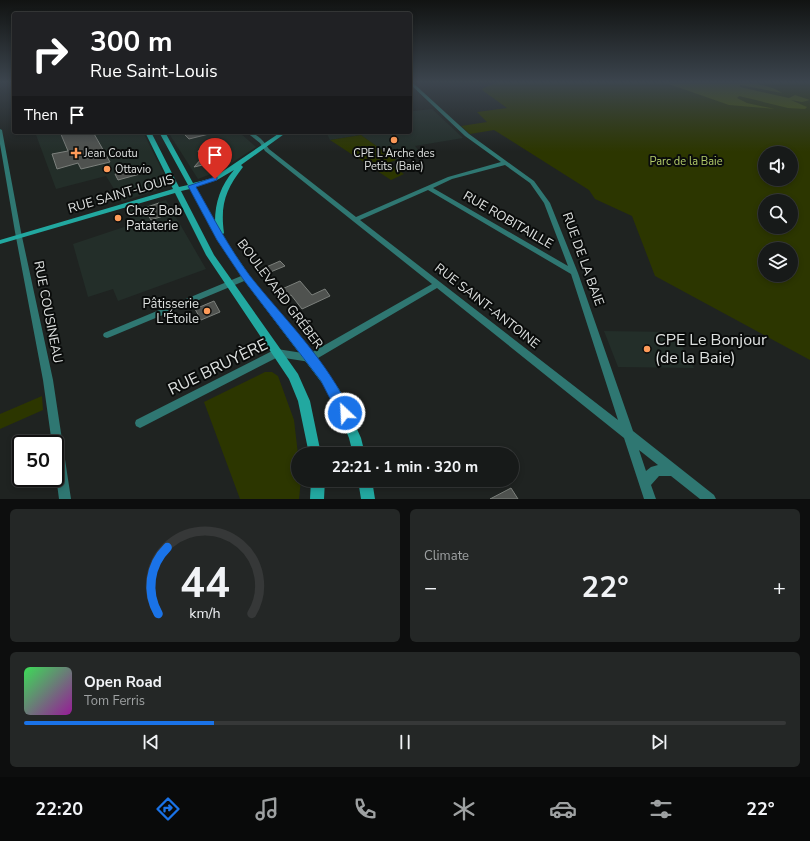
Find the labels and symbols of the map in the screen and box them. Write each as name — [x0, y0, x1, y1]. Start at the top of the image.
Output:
marker: CPE L'Arche des Petits (Baie) — [389, 135, 399, 145]
pin — [198, 138, 232, 179]
place label: Jean Coutu — [83, 146, 138, 161]
place label: CPE L'Arche des Petits (Baie) — [353, 146, 435, 174]
marker: Jean Coutu — [71, 148, 81, 158]
park label: Parc de la Baie — [650, 154, 723, 169]
place label: Ottavio — [115, 162, 151, 177]
marker: Ottavio — [102, 164, 112, 174]
street label: RUE SAINT-LOUIS — [66, 170, 176, 218]
street label: RUE ROBITAILLE — [460, 187, 556, 253]
place label: Chez Bob Pataterie — [126, 202, 182, 235]
street label: RUE DE LA BAIE — [558, 210, 608, 308]
marker: Chez Bob Pataterie — [113, 213, 123, 223]
street label: BOULEVARD GRÉBER — [233, 235, 328, 353]
street label: RUE COUSINEAU — [29, 259, 67, 365]
street label: RUE SAINT-ANTOINE — [431, 259, 543, 353]
place label: Pâtisserie L'Étoile — [143, 295, 199, 328]
marker: Pâtisserie L'Étoile — [202, 306, 212, 316]
place label: CPE Le Bonjour (de la Baie) — [655, 329, 767, 369]
street label: RUE BRUYÈRE — [165, 333, 271, 401]
marker: CPE Le Bonjour (de la Baie) — [642, 344, 652, 354]
position arrow — [324, 392, 366, 434]
speed limit sign: 50 — [12, 435, 64, 487]

